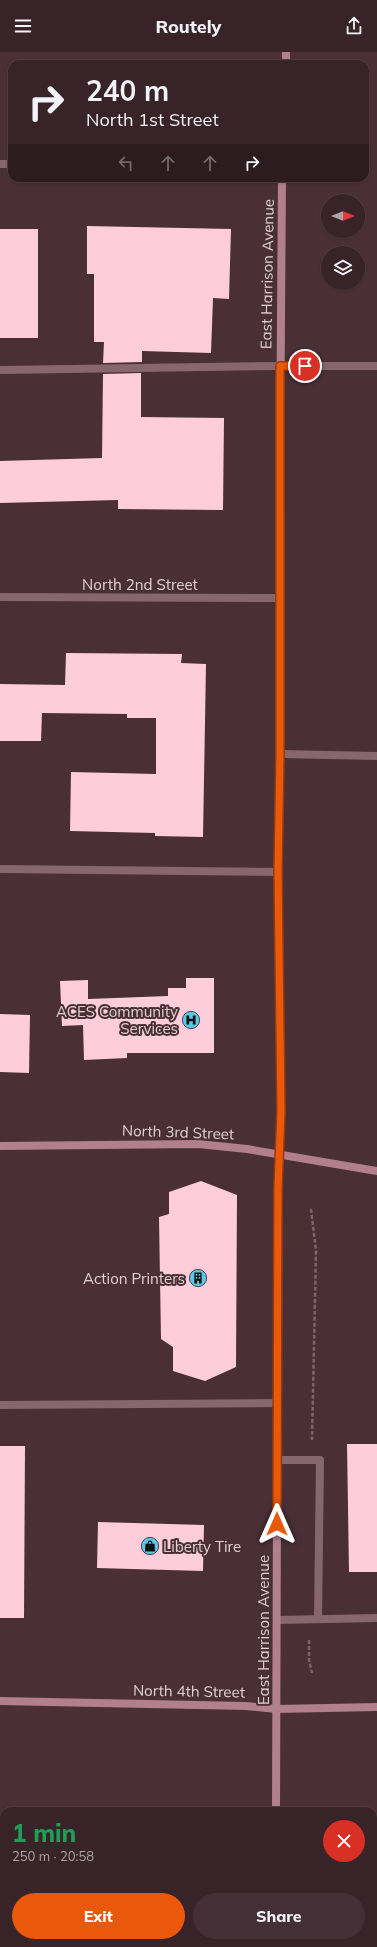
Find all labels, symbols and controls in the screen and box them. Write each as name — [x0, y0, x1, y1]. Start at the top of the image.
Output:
icon: menu — [12, 15, 34, 37]
text: Routely — [155, 15, 222, 38]
icon: share — [343, 15, 365, 37]
text: 240 m — [86, 73, 169, 108]
icon: right — [20, 76, 72, 128]
text: North 1st Street — [86, 108, 219, 131]
icon: left — [115, 152, 137, 174]
icon: ahead — [157, 152, 179, 174]
icon: ahead — [199, 152, 221, 174]
icon: right — [241, 152, 263, 174]
north arrow — [321, 194, 365, 238]
map controls — [321, 194, 365, 290]
street label: East Harrison Avenue — [256, 199, 278, 349]
button: layers — [321, 246, 365, 290]
pin — [288, 349, 322, 383]
icon: arrive — [294, 355, 316, 377]
street label: North 2nd Street — [82, 575, 198, 594]
place label: ACES Community Services — [56, 1002, 178, 1038]
hospital icon: ACES Community Services — [181, 1010, 201, 1030]
street label: North 3rd Street — [122, 1121, 234, 1143]
building icon: Action Printers — [188, 1268, 208, 1288]
place label: Action Printers — [83, 1269, 185, 1288]
position arrow — [256, 1503, 298, 1545]
shop icon: Liberty Tire — [140, 1536, 160, 1556]
place label: Liberty Tire — [163, 1537, 241, 1556]
street label: East Harrison Avenue — [254, 1555, 273, 1705]
street label: North 4th Street — [133, 1681, 245, 1701]
text: 1 min — [12, 1818, 76, 1848]
button: close — [323, 1820, 365, 1862]
text: 250 m · 20:58 — [12, 1848, 94, 1864]
button: Exit — [12, 1893, 185, 1939]
button: Share — [193, 1893, 365, 1939]

